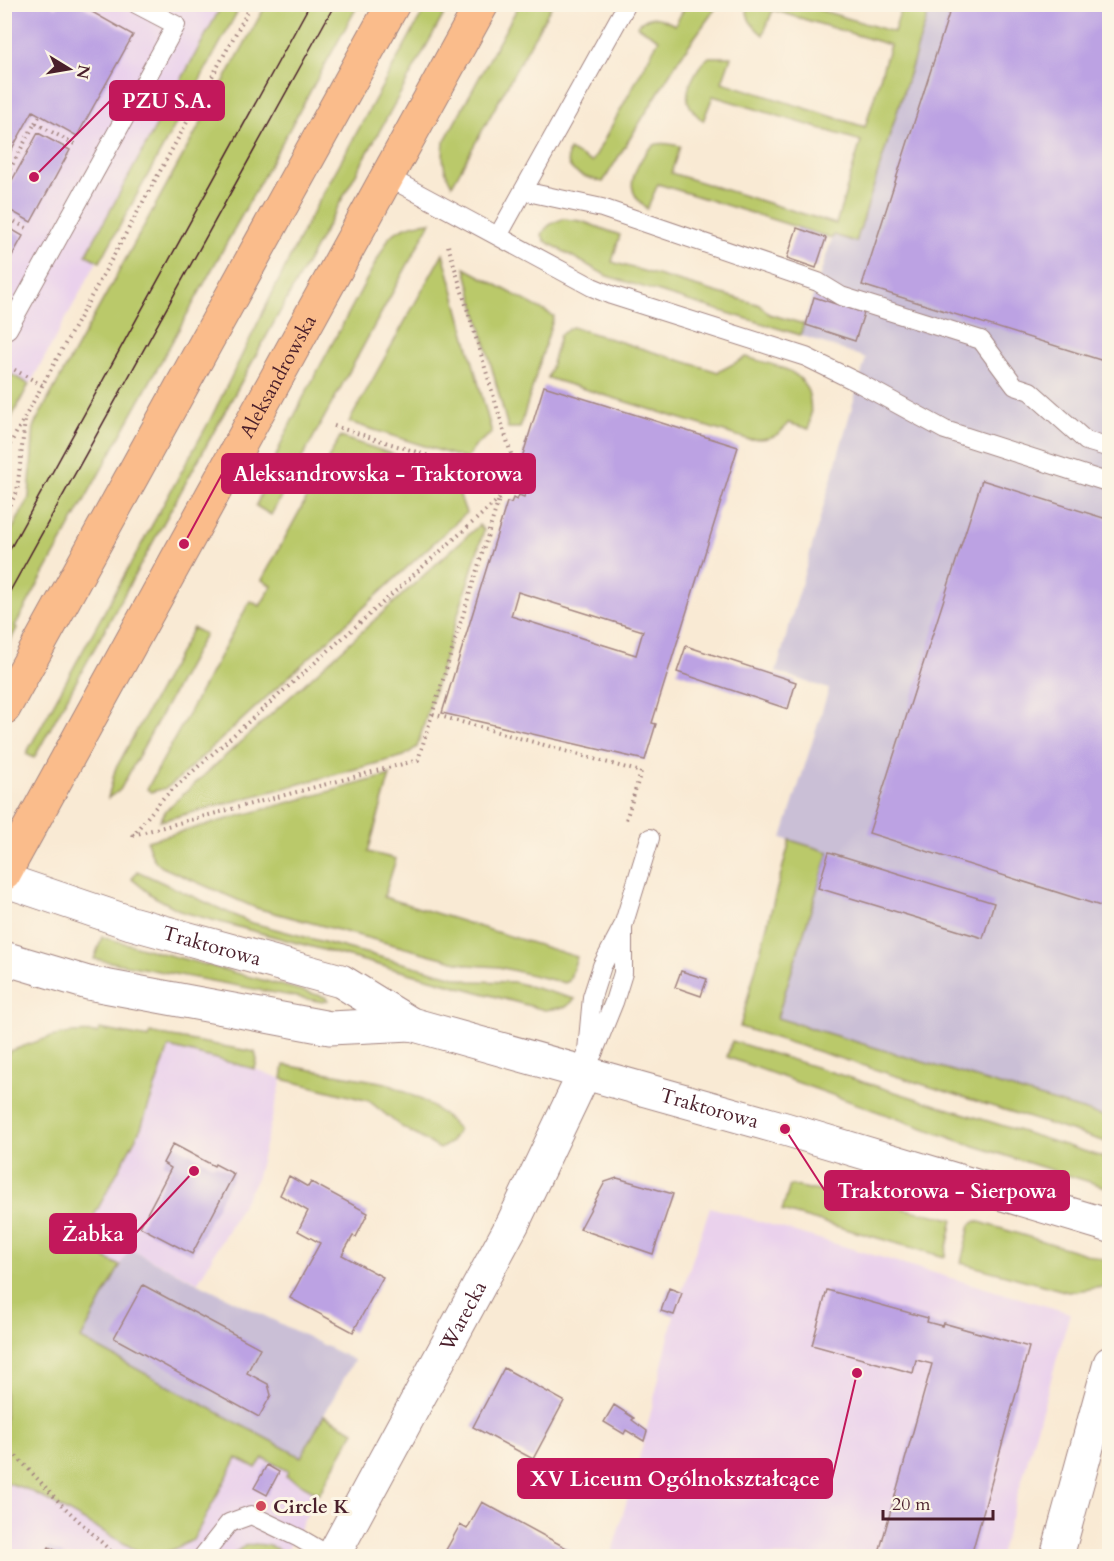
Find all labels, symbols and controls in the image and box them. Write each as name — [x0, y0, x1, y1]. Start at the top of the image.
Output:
north arrow — [39, 39, 99, 99]
text: N — [71, 63, 95, 81]
callout: PZU S.A. — [110, 81, 224, 120]
text: PZU S.A. — [122, 87, 212, 116]
street label: Aleksandrowska — [233, 310, 323, 443]
callout: Aleksandrowska - Traktorowa — [222, 454, 535, 493]
text: Aleksandrowska - Traktorowa — [233, 460, 523, 489]
street label: Traktorowa — [159, 919, 264, 972]
street label: Traktorowa — [657, 1082, 762, 1135]
callout: Traktorowa - Sierpowa — [825, 1171, 1069, 1210]
text: Traktorowa - Sierpowa — [837, 1177, 1057, 1206]
callout: Żabka — [50, 1214, 136, 1253]
text: Żabka — [62, 1220, 124, 1249]
street label: Warecka — [433, 1276, 493, 1357]
callout: XV Liceum Ogólnokształcące — [518, 1459, 832, 1498]
text: XV Liceum Ogólnokształcące — [530, 1465, 820, 1494]
scale bar — [883, 1483, 992, 1521]
text: 20 m — [892, 1492, 931, 1517]
place label: Circle K — [273, 1493, 350, 1520]
marker: Circle K — [254, 1499, 268, 1513]

